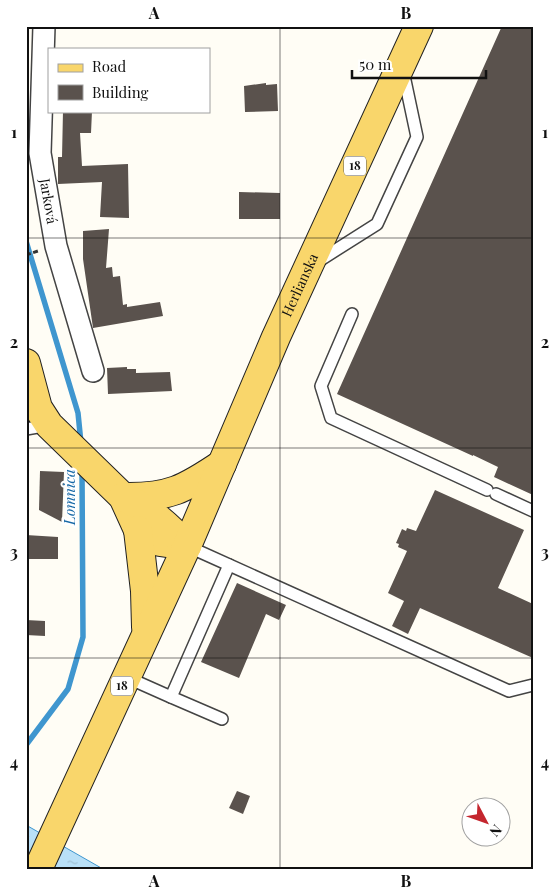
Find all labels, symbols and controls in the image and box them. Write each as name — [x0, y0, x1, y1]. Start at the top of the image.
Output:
text: A — [148, 2, 160, 23]
text: B — [401, 2, 412, 23]
legend — [48, 48, 210, 112]
scale bar — [352, 48, 485, 80]
text: 50 m — [359, 54, 392, 74]
text: Road — [92, 56, 126, 76]
text: Building — [92, 82, 149, 102]
text: 1 — [11, 121, 17, 142]
text: 1 — [542, 121, 548, 142]
road number: 18 — [344, 157, 366, 176]
street label: Jarková — [35, 176, 62, 225]
street label: Herlianska — [277, 250, 322, 320]
text: 2 — [10, 331, 18, 352]
text: 2 — [541, 331, 549, 352]
water label: Lomnica — [59, 469, 79, 526]
text: 3 — [10, 541, 18, 562]
text: 3 — [541, 541, 549, 562]
road number: 18 — [111, 676, 133, 696]
text: 4 — [10, 751, 18, 772]
text: 4 — [541, 751, 549, 772]
north arrow — [462, 798, 512, 848]
text: N — [486, 821, 507, 841]
text: A — [148, 870, 160, 891]
text: B — [401, 870, 412, 891]

